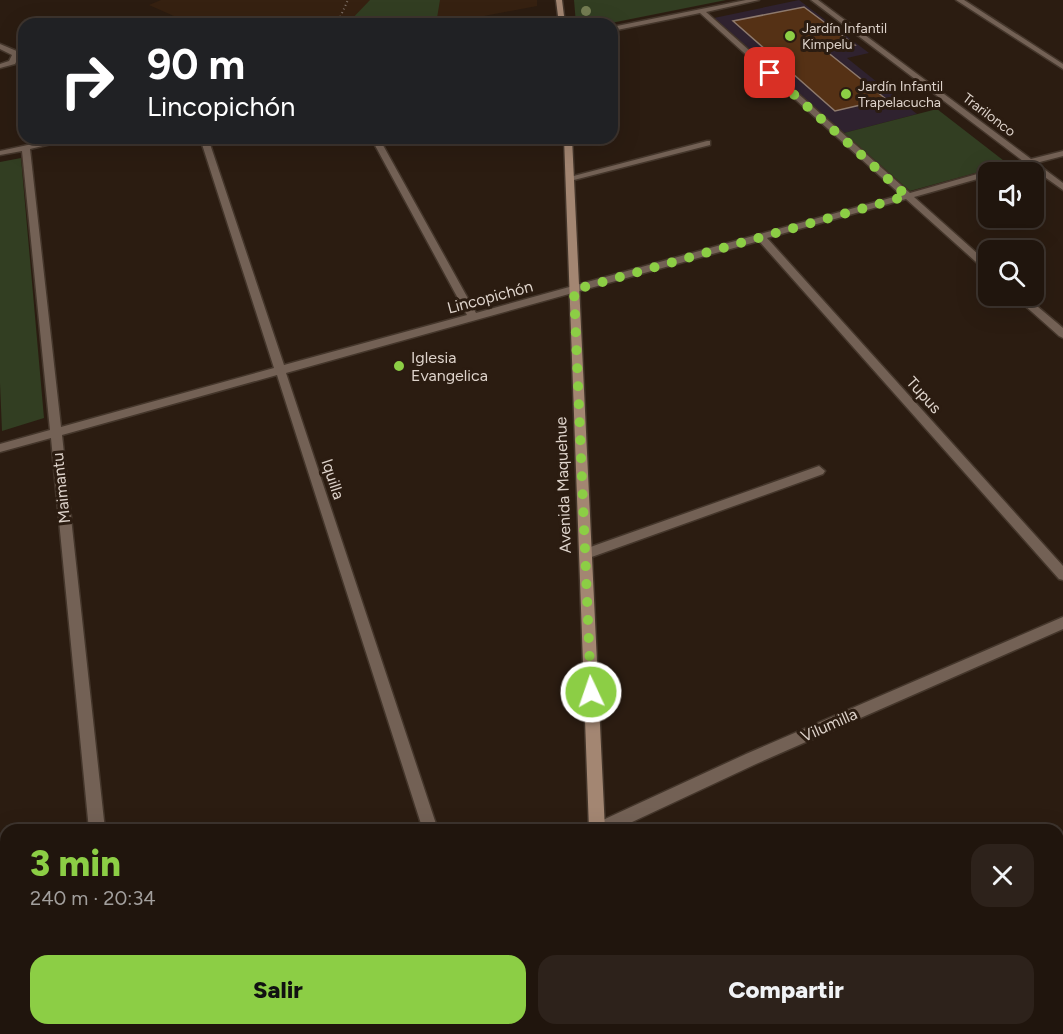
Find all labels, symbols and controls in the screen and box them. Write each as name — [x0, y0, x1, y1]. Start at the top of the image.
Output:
place label: Jardín Infantil Kimpelu — [802, 20, 887, 53]
marker: Jardín Infantil Kimpelu — [783, 29, 797, 43]
text: 90 m — [147, 39, 245, 90]
icon: right — [48, 42, 126, 120]
pin — [744, 47, 795, 98]
icon: arrive — [753, 56, 786, 89]
place label: Jardín Infantil Trapelacucha — [858, 78, 943, 111]
marker: Jardín Infantil Trapelacucha — [839, 87, 853, 101]
text: Lincopichón — [147, 90, 295, 123]
street label: Trarilonco — [959, 90, 1019, 140]
map controls — [978, 162, 1044, 306]
button: sound — [978, 162, 1044, 228]
button: search — [978, 240, 1044, 306]
street label: Lincopichón — [445, 276, 535, 318]
place label: Iglesia Evangelica — [411, 348, 488, 385]
marker: Iglesia Evangelica — [392, 359, 406, 373]
street label: Tupus — [903, 373, 945, 417]
street label: Avenida Maquehue — [551, 416, 575, 554]
street label: Maimantu — [48, 452, 74, 524]
street label: Iquilla — [318, 456, 348, 502]
position arrow — [559, 660, 623, 724]
street label: Vilumilla — [798, 704, 860, 746]
text: 3 min — [30, 842, 121, 885]
button: close — [971, 844, 1034, 907]
text: 240 m · 20:34 — [30, 886, 156, 910]
button: Salir — [30, 955, 526, 1024]
button: Compartir — [538, 955, 1034, 1024]

